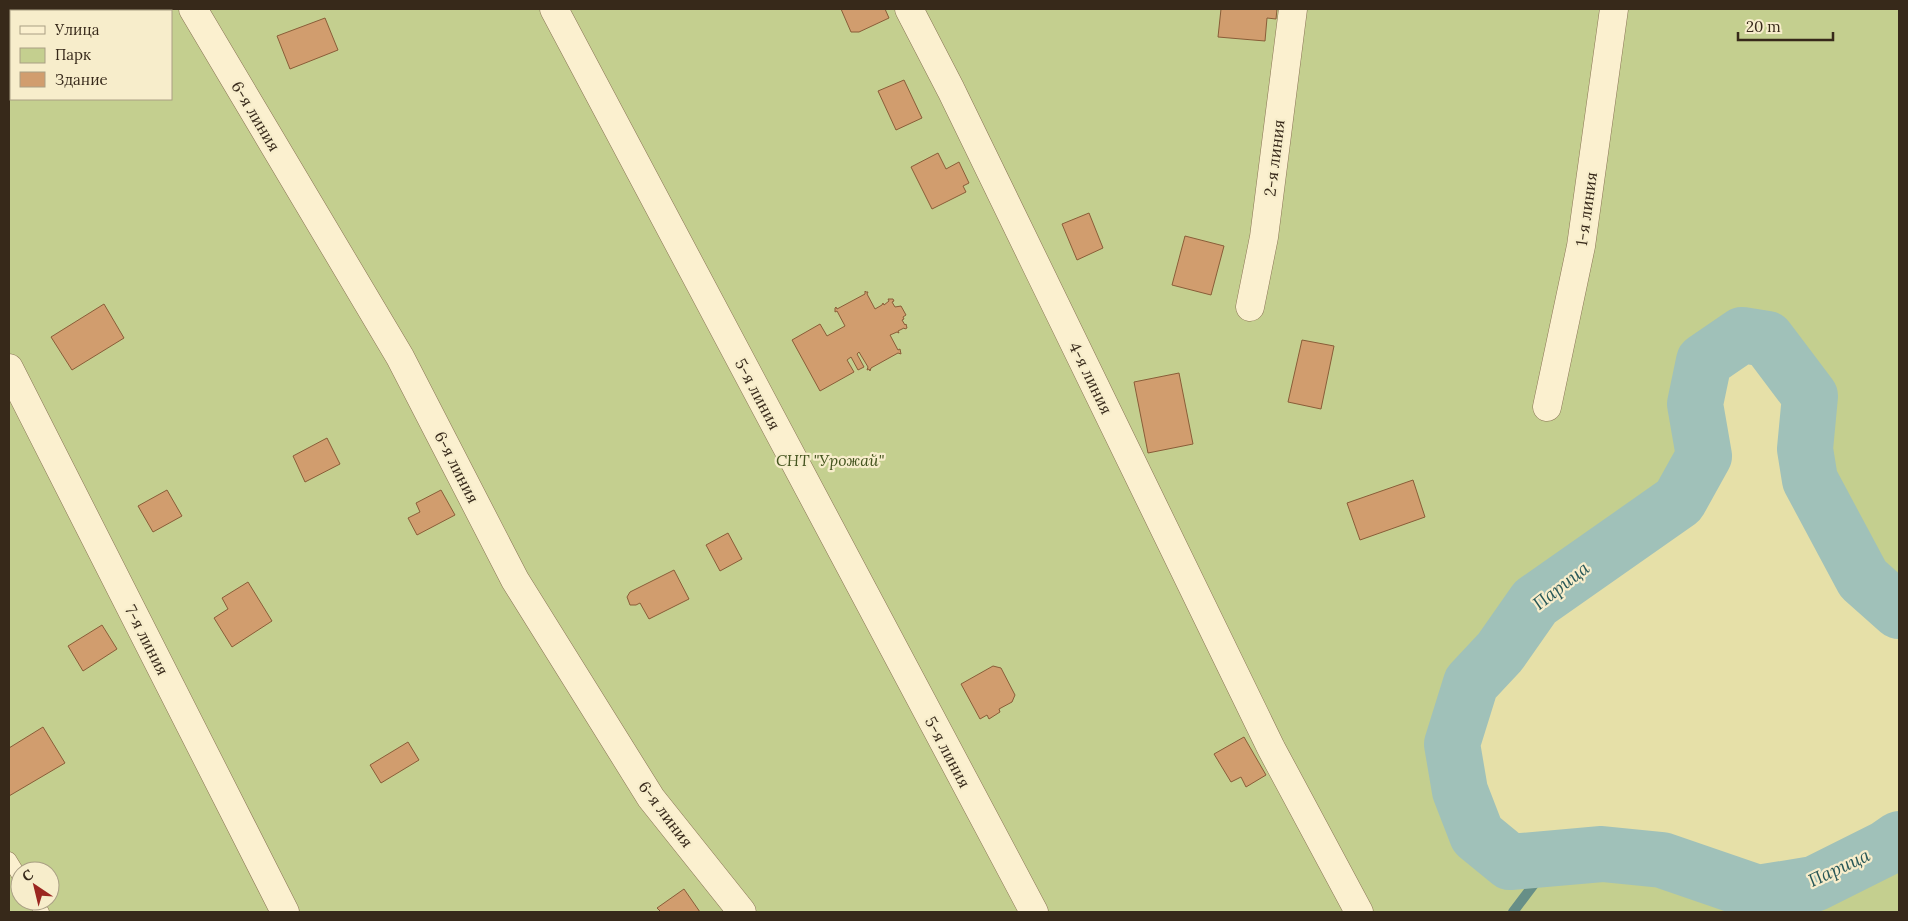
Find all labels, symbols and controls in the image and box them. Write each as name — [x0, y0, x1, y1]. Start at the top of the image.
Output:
legend — [10, 10, 172, 100]
scale bar — [1738, 10, 1833, 42]
text: 20 m — [1746, 17, 1781, 36]
text: Улица — [54, 20, 100, 39]
text: Парк — [55, 45, 91, 64]
text: Здание — [55, 70, 108, 89]
street label: 6-я линия — [227, 77, 285, 155]
street label: 2-я линия — [1259, 118, 1289, 198]
street label: 1-я линия — [1571, 171, 1601, 247]
street label: 4-я линия — [1065, 339, 1117, 417]
street label: 5-я линия — [731, 355, 785, 433]
street label: 6-я линия — [430, 428, 484, 506]
park label: СНТ "Урожай" — [776, 450, 884, 470]
water label: Парица — [1528, 556, 1594, 615]
street label: 7-я линия — [121, 602, 173, 678]
street label: 5-я линия — [921, 713, 975, 791]
street label: 6-я линия — [634, 777, 698, 851]
water label: Парица — [1804, 843, 1873, 892]
north arrow — [10, 861, 60, 911]
text: С — [18, 865, 37, 885]

